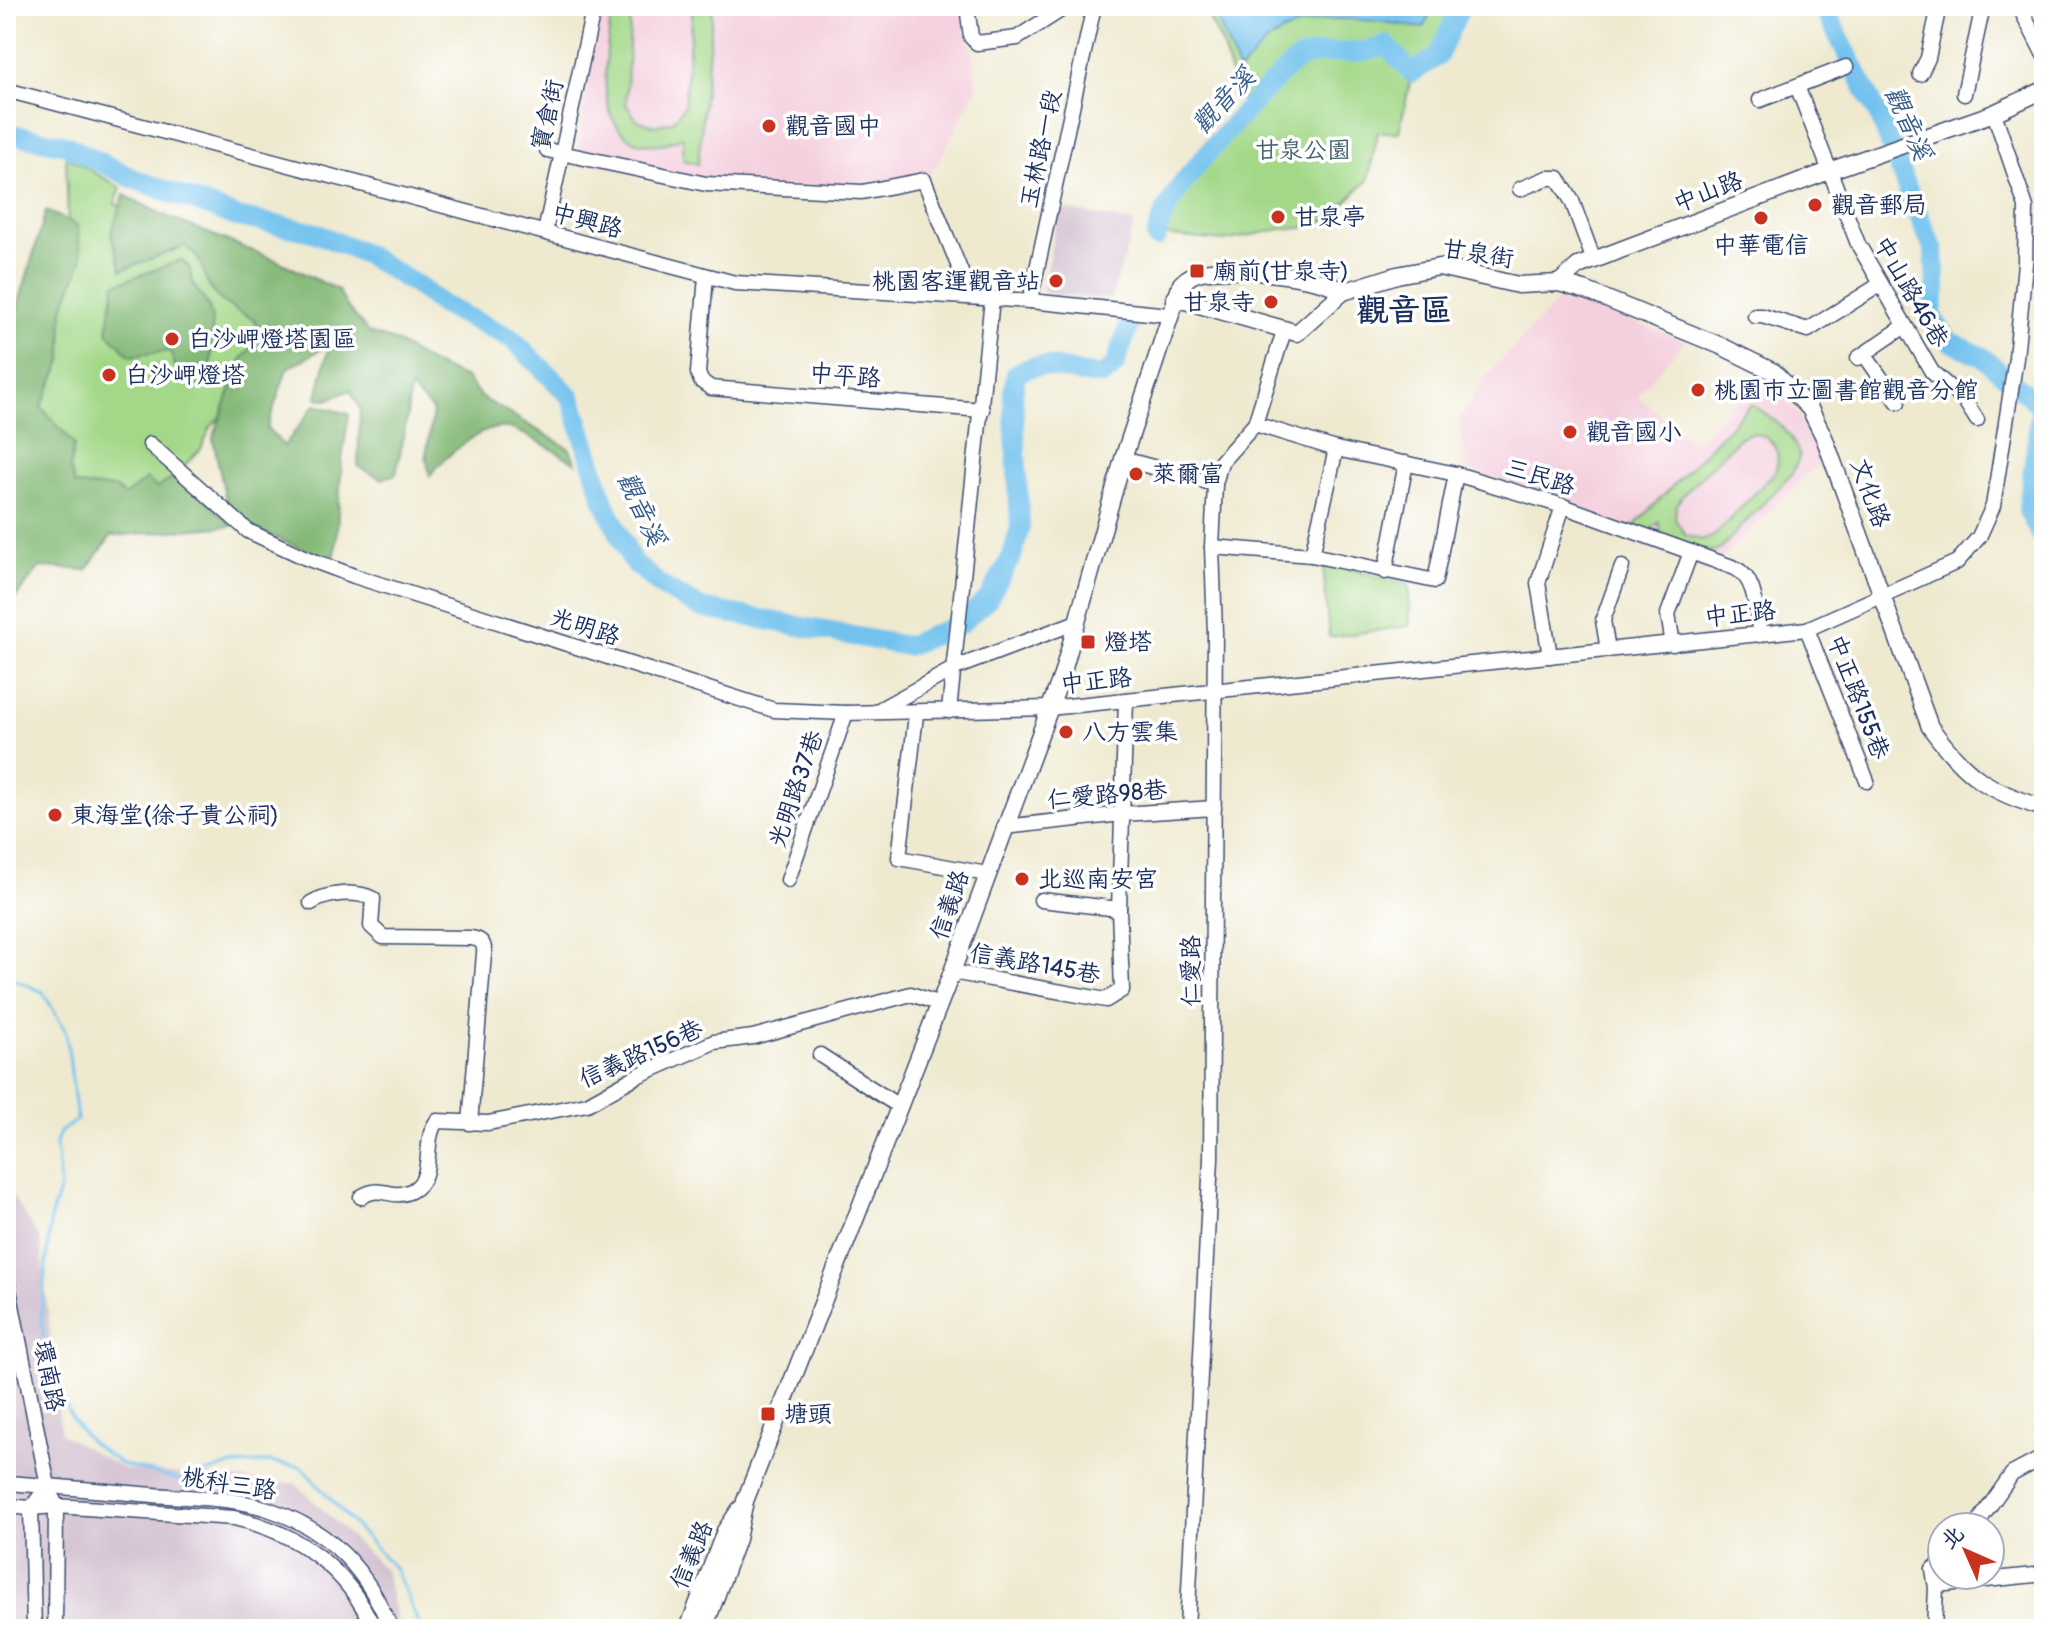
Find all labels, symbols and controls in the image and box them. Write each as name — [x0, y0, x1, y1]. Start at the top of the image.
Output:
water label: 觀音溪 — [1186, 60, 1264, 140]
street label: 寶倉街 — [526, 77, 570, 153]
water label: 觀音溪 — [1878, 81, 1939, 167]
street label: 玉林路一段 — [1014, 87, 1068, 211]
place label: 觀音國中 — [785, 112, 881, 141]
marker: 觀音國中 — [760, 117, 778, 135]
park label: 甘泉公園 — [1255, 136, 1351, 165]
street label: 中山路 — [1669, 166, 1747, 218]
place label: 觀音郵局 — [1831, 191, 1927, 220]
marker: 觀音郵局 — [1806, 196, 1824, 214]
street label: 中興路 — [548, 198, 626, 244]
place label: 甘泉亭 — [1294, 203, 1366, 232]
marker: 甘泉亭 — [1269, 208, 1287, 226]
marker: 中華電信 — [1752, 209, 1770, 227]
place label: 中華電信 — [1713, 231, 1809, 260]
street label: 中山路46巷 — [1867, 231, 1955, 353]
street label: 甘泉街 — [1440, 234, 1516, 274]
place label: 廟前(甘泉寺) — [1213, 257, 1349, 286]
marker: 廟前(甘泉寺) — [1188, 262, 1206, 280]
place label: 桃園客運觀音站 — [872, 267, 1040, 296]
marker: 桃園客運觀音站 — [1047, 272, 1065, 290]
place label: 甘泉寺 — [1183, 288, 1255, 317]
district label: 觀音區 — [1356, 291, 1452, 331]
marker: 甘泉寺 — [1262, 293, 1280, 311]
place label: 白沙岬燈塔園區 — [188, 325, 356, 354]
marker: 白沙岬燈塔園區 — [163, 330, 181, 348]
street label: 中平路 — [808, 358, 882, 394]
place label: 白沙岬燈塔 — [125, 361, 245, 390]
marker: 白沙岬燈塔 — [100, 366, 118, 384]
place label: 桃園市立圖書館觀音分館 — [1714, 376, 1978, 405]
marker: 桃園市立圖書館觀音分館 — [1689, 381, 1707, 399]
place label: 觀音國小 — [1586, 418, 1682, 447]
marker: 觀音國小 — [1561, 423, 1579, 441]
street label: 三民路 — [1501, 453, 1579, 501]
street label: 文化路 — [1844, 454, 1896, 532]
place label: 萊爾富 — [1152, 460, 1224, 489]
marker: 萊爾富 — [1127, 465, 1145, 483]
water label: 觀音溪 — [610, 467, 673, 553]
street label: 中正路 — [1703, 596, 1777, 632]
street label: 光明路 — [546, 602, 624, 652]
place label: 燈塔 — [1104, 628, 1152, 657]
street label: 中正路155巷 — [1821, 630, 1895, 764]
marker: 燈塔 — [1079, 633, 1097, 651]
street label: 中正路 — [1059, 663, 1133, 699]
place label: 八方雲集 — [1082, 718, 1178, 747]
marker: 八方雲集 — [1057, 723, 1075, 741]
street label: 光明路37巷 — [762, 727, 830, 851]
street label: 仁愛路98巷 — [1046, 775, 1168, 815]
place label: 東海堂(徐子貴公祠) — [71, 801, 279, 830]
marker: 東海堂(徐子貴公祠) — [46, 806, 64, 824]
place label: 北巡南安宮 — [1038, 865, 1158, 894]
street label: 信義路 — [925, 866, 975, 944]
marker: 北巡南安宮 — [1013, 870, 1031, 888]
street label: 仁愛路 — [1177, 935, 1206, 1007]
street label: 信義路145巷 — [967, 938, 1103, 990]
street label: 信義路156巷 — [575, 1014, 707, 1094]
street label: 環南路 — [28, 1338, 70, 1414]
place label: 塘頭 — [784, 1400, 832, 1429]
marker: 塘頭 — [759, 1405, 777, 1423]
street label: 桃科三路 — [179, 1462, 279, 1506]
north arrow — [1926, 1511, 2006, 1591]
street label: 信義路 — [665, 1516, 719, 1594]
text: 北 — [1935, 1520, 1970, 1555]

